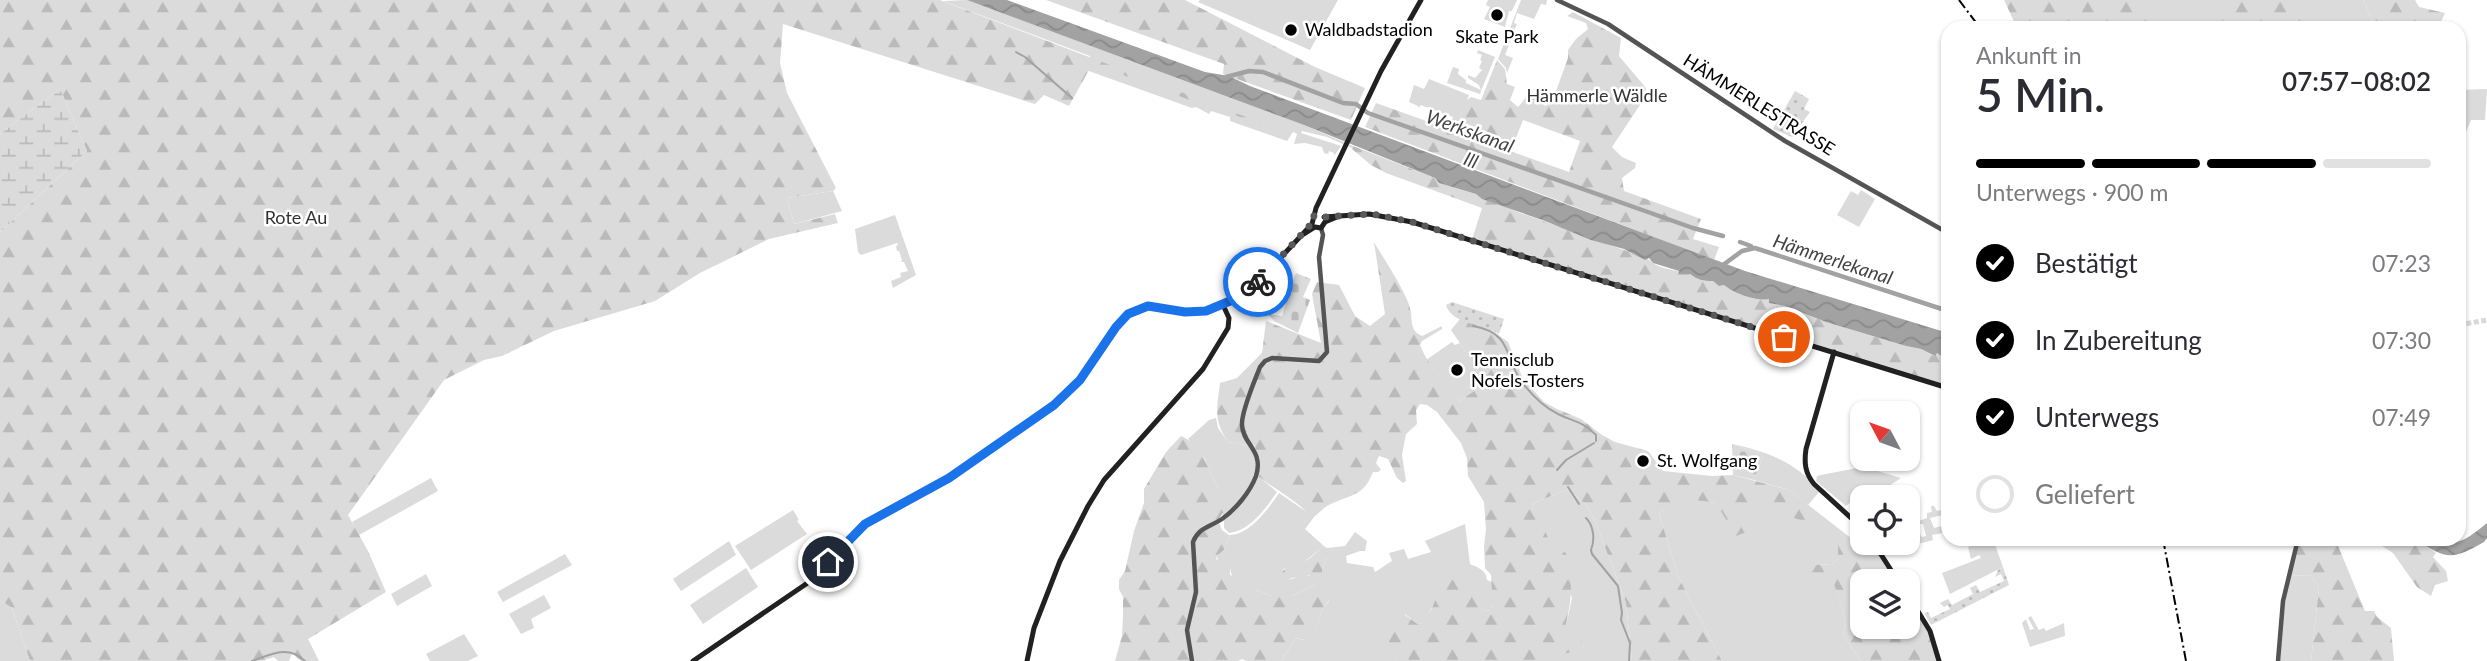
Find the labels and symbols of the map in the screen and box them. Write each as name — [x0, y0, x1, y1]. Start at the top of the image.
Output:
marker: Skate Park — [1489, 7, 1505, 23]
place label: Waldbadstadion — [1305, 18, 1433, 40]
marker: Waldbadstadion — [1283, 22, 1299, 38]
place label: Skate Park — [1455, 25, 1539, 47]
street label: HÄMMERLESTRASSE — [1680, 49, 1839, 160]
park label: Hämmerle Wäldle — [1527, 84, 1667, 106]
water label: Werkskanal — [1423, 104, 1517, 157]
water label: Ill — [1461, 146, 1482, 173]
park label: Rote Au — [265, 206, 327, 228]
water label: Hämmerlekanal — [1771, 228, 1896, 289]
courier — [1223, 247, 1293, 317]
pin — [1754, 307, 1814, 367]
place label: Tennisclub Nofels-Tosters — [1471, 348, 1584, 391]
marker: Tennisclub Nofels-Tosters — [1449, 362, 1465, 378]
north arrow — [1850, 401, 1920, 471]
place label: St. Wolfgang — [1657, 449, 1757, 471]
marker: St. Wolfgang — [1635, 453, 1651, 469]
pin — [798, 532, 858, 592]

